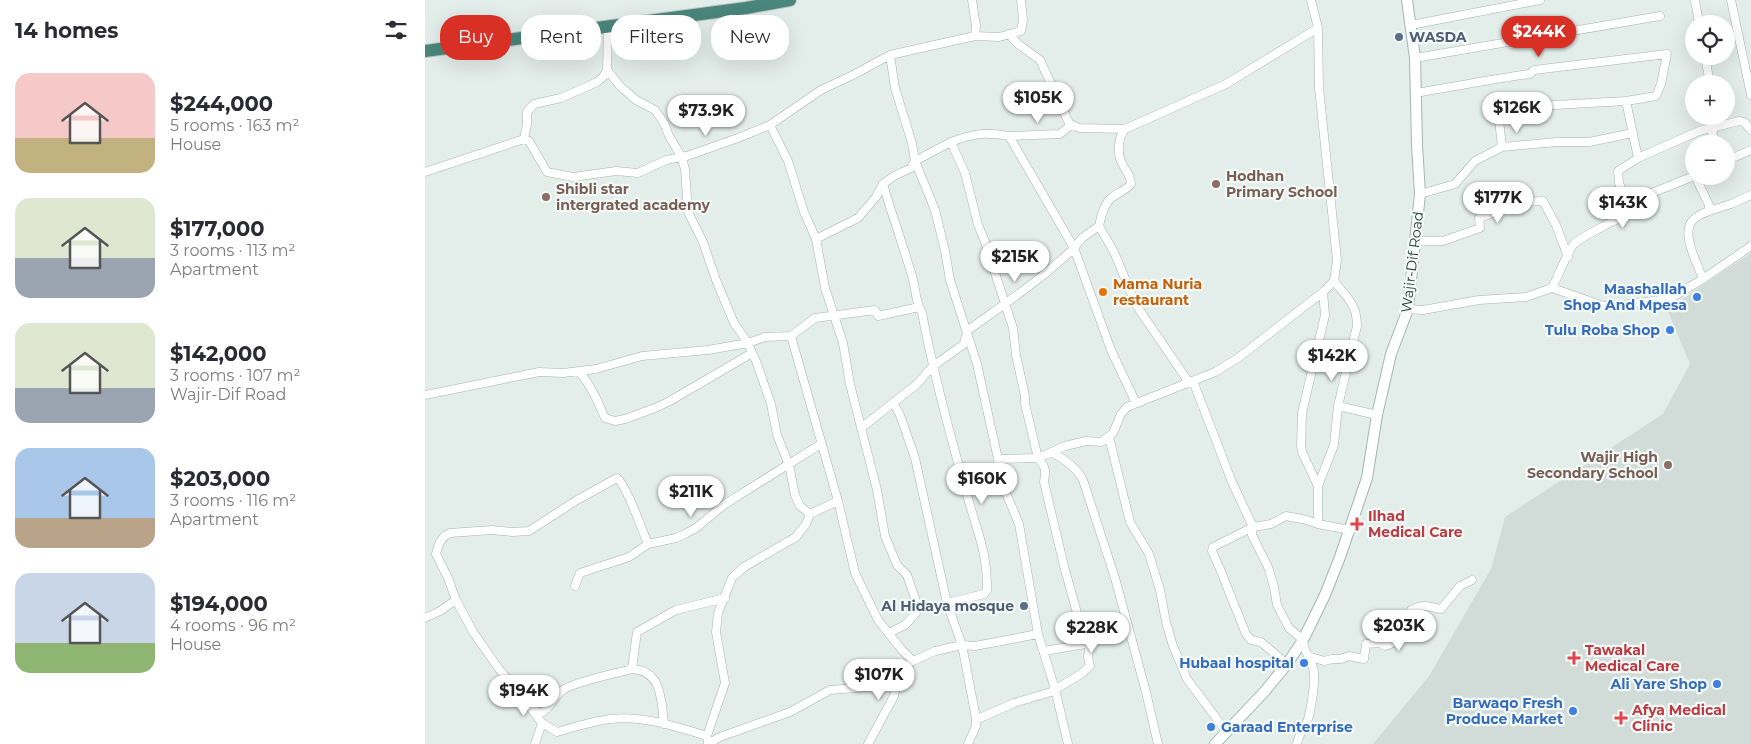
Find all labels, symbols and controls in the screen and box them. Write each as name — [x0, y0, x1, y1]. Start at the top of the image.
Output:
chip: Buy — [440, 15, 511, 60]
chip: Rent — [521, 15, 601, 60]
chip: Filters — [611, 15, 701, 60]
chip: New — [711, 15, 789, 60]
pin: $244K — [1504, 15, 1574, 58]
map controls — [1685, 15, 1735, 185]
button: locate — [1685, 15, 1735, 65]
icon: filters — [382, 16, 410, 44]
text: 14 homes — [15, 18, 119, 43]
text: $244K — [1512, 22, 1566, 41]
place label: WASDA — [1409, 28, 1467, 46]
marker: WASDA — [1393, 31, 1405, 43]
button: + — [1685, 75, 1735, 125]
pin: $105K — [1003, 82, 1073, 124]
text: $105K — [1014, 88, 1062, 107]
text: $244,000 — [170, 91, 273, 116]
pin: $126K — [1482, 92, 1552, 134]
icon: home — [55, 93, 115, 153]
pin: $73.9K — [665, 94, 747, 137]
text: $126K — [1493, 98, 1541, 117]
text: $73.9K — [678, 101, 734, 120]
text: 5 rooms · 163 m² — [170, 116, 299, 135]
text: House — [170, 135, 221, 154]
button: − — [1685, 135, 1735, 185]
place label: Hodhan Primary School — [1226, 167, 1337, 201]
marker: Hodhan Primary School — [1210, 178, 1222, 190]
place label: Shibli star intergrated academy — [556, 180, 710, 214]
pin: $177K — [1463, 182, 1533, 224]
pin: $143K — [1588, 186, 1658, 229]
text: $177K — [1474, 188, 1522, 207]
marker: Shibli star intergrated academy — [540, 191, 552, 203]
text: $143K — [1599, 193, 1647, 212]
street label: Wajir-Dif Road — [1397, 210, 1427, 314]
text: $177,000 — [170, 216, 264, 241]
icon: home — [55, 218, 115, 278]
pin: $215K — [980, 240, 1050, 283]
text: 3 rooms · 113 m² — [170, 241, 295, 260]
text: $215K — [991, 247, 1039, 266]
text: Apartment — [170, 260, 259, 279]
place label: Mama Nuria restaurant — [1113, 275, 1202, 309]
place label: Maashallah Shop And Mpesa — [1564, 280, 1687, 314]
marker: Mama Nuria restaurant — [1097, 286, 1109, 298]
marker: Maashallah Shop And Mpesa — [1691, 291, 1703, 303]
place label: Tulu Roba Shop — [1545, 321, 1660, 339]
marker: Tulu Roba Shop — [1664, 324, 1676, 336]
pin: $142K — [1297, 340, 1367, 382]
text: $142,000 — [170, 341, 267, 366]
icon: home — [55, 343, 115, 403]
text: $142K — [1308, 346, 1356, 365]
text: 3 rooms · 107 m² — [170, 366, 300, 385]
text: Wajir-Dif Road — [170, 385, 286, 404]
place label: Wajir High Secondary School — [1527, 448, 1658, 482]
marker: Wajir High Secondary School — [1662, 459, 1674, 471]
pin: $160K — [947, 462, 1017, 505]
text: $203,000 — [170, 466, 270, 491]
icon: home — [55, 468, 115, 528]
text: $160K — [957, 469, 1007, 488]
pin: $211K — [656, 476, 726, 518]
text: $211K — [669, 482, 713, 501]
text: 3 rooms · 116 m² — [170, 491, 296, 510]
place label: Ilhad Medical Care — [1368, 507, 1463, 541]
text: Apartment — [170, 510, 259, 529]
marker: Ilhad Medical Care — [1350, 517, 1364, 531]
text: $194,000 — [170, 591, 268, 616]
icon: home — [55, 593, 115, 653]
place label: Al Hidaya mosque — [880, 597, 1014, 615]
marker: Al Hidaya mosque — [1018, 600, 1030, 612]
pin: $203K — [1364, 610, 1434, 652]
pin: $228K — [1057, 612, 1127, 654]
text: 4 rooms · 96 m² — [170, 616, 296, 635]
text: $203K — [1373, 616, 1425, 635]
text: $228K — [1066, 618, 1118, 637]
text: House — [170, 635, 221, 654]
place label: Tawakal Medical Care — [1585, 641, 1680, 675]
marker: Tawakal Medical Care — [1567, 651, 1581, 665]
place label: Hubaal hospital — [1179, 654, 1294, 672]
marker: Hubaal hospital — [1298, 657, 1310, 669]
pin: $107K — [844, 658, 914, 701]
text: $107K — [855, 665, 903, 684]
pin: $194K — [489, 674, 559, 717]
place label: Ali Yare Shop — [1609, 675, 1707, 693]
marker: Ali Yare Shop — [1711, 678, 1723, 690]
text: $194K — [499, 681, 549, 700]
place label: Barwaqo Fresh Produce Market — [1446, 694, 1563, 728]
place label: Afya Medical Clinic — [1631, 701, 1726, 735]
marker: Barwaqo Fresh Produce Market — [1567, 705, 1579, 717]
marker: Afya Medical Clinic — [1614, 711, 1628, 725]
place label: Garaad Enterprise — [1221, 718, 1353, 736]
marker: Garaad Enterprise — [1205, 721, 1217, 733]

